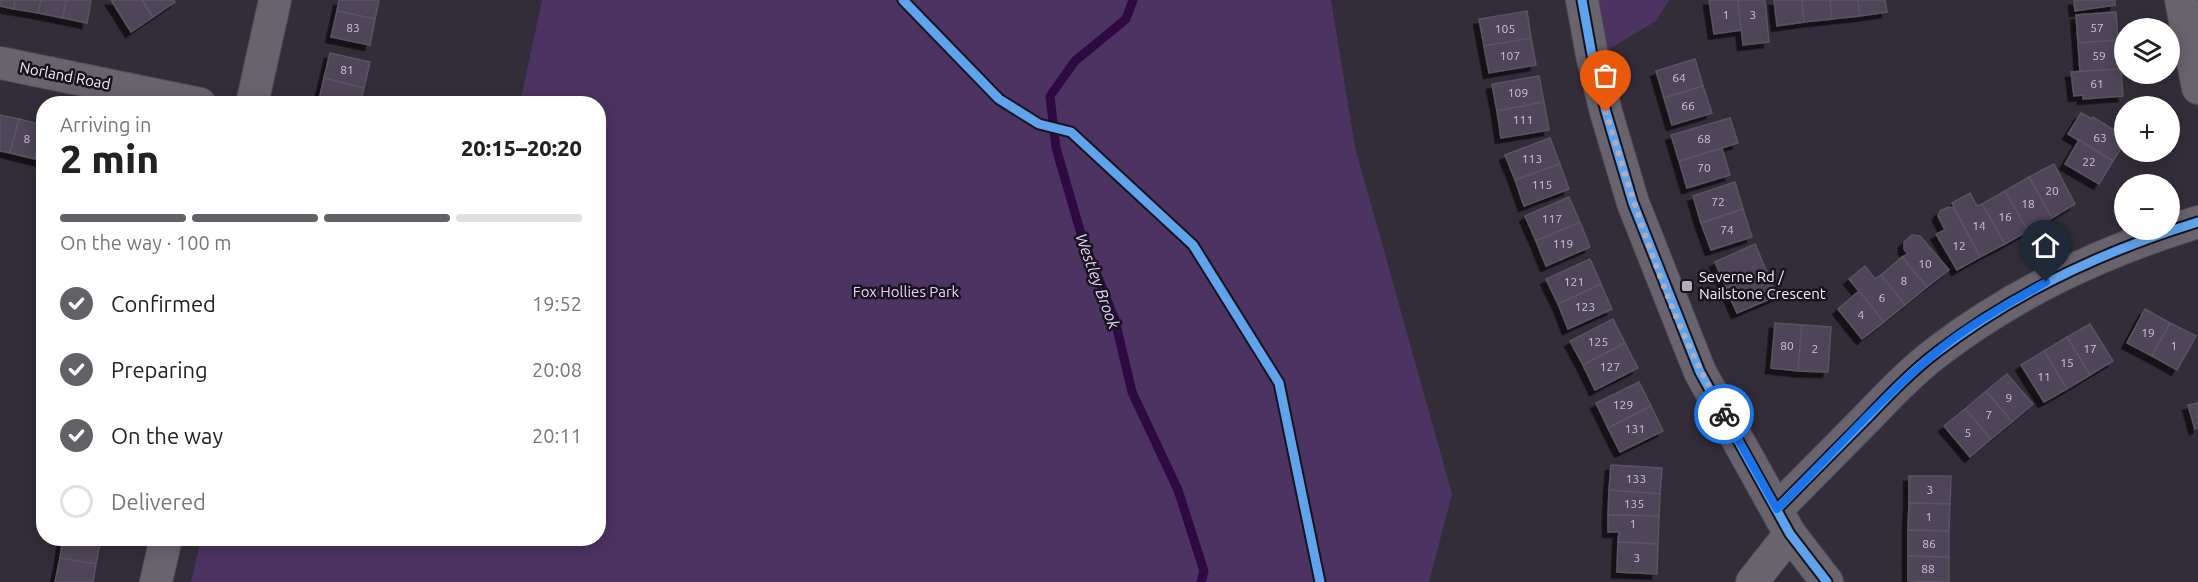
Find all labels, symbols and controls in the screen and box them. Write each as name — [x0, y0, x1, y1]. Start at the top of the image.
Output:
house number: 1 — [1723, 8, 1729, 21]
house number: 3 — [1750, 8, 1756, 21]
map controls — [2114, 18, 2180, 240]
button: layers — [2114, 18, 2180, 84]
house number: 83 — [346, 21, 360, 34]
house number: 57 — [2090, 21, 2104, 34]
house number: 105 — [1495, 22, 1515, 35]
house number: 107 — [1500, 49, 1520, 62]
house number: 59 — [2092, 49, 2106, 62]
pin — [1580, 50, 1631, 112]
street label: Norland Road — [18, 58, 112, 93]
icon: bag — [1589, 59, 1622, 92]
house number: 81 — [340, 63, 354, 76]
house number: 64 — [1672, 71, 1686, 84]
house number: 61 — [2090, 77, 2104, 90]
house number: 109 — [1508, 86, 1528, 99]
button: + — [2114, 96, 2180, 162]
house number: 66 — [1681, 99, 1695, 112]
text: Arriving in — [60, 113, 151, 136]
house number: 111 — [1513, 113, 1533, 126]
house number: 63 — [2093, 131, 2107, 144]
house number: 8 — [24, 132, 31, 145]
house number: 68 — [1697, 132, 1711, 145]
text: 20:15–20:20 — [461, 135, 582, 160]
text: 2 min — [60, 137, 159, 180]
house number: 113 — [1522, 152, 1542, 165]
house number: 22 — [2082, 155, 2096, 168]
house number: 70 — [1697, 161, 1711, 174]
button: − — [2114, 174, 2180, 240]
house number: 115 — [1532, 178, 1552, 191]
house number: 20 — [2045, 184, 2059, 197]
house number: 72 — [1711, 195, 1725, 208]
house number: 18 — [2021, 197, 2035, 210]
house number: 16 — [1998, 210, 2012, 223]
house number: 117 — [1542, 212, 1562, 225]
house number: 14 — [1972, 219, 1986, 232]
pin — [2020, 220, 2071, 282]
house number: 74 — [1720, 223, 1734, 236]
icon: home — [2029, 229, 2062, 262]
text: On the way · 100 m — [60, 231, 232, 254]
water label: Westley Brook — [1072, 231, 1124, 332]
house number: 119 — [1553, 237, 1573, 250]
house number: 12 — [1952, 239, 1966, 252]
house number: 10 — [1918, 257, 1932, 270]
place label: Severne Rd / Nailstone Crescent — [1699, 268, 1826, 302]
house number: 8 — [1901, 274, 1908, 287]
house number: 121 — [1564, 275, 1584, 288]
marker: Severne Rd / Nailstone Crescent — [1680, 279, 1694, 293]
park label: Fox Hollies Park — [853, 283, 960, 300]
icon: check — [60, 287, 93, 320]
text: Confirmed — [111, 291, 216, 316]
house number: 6 — [1879, 291, 1886, 304]
text: 19:52 — [532, 292, 582, 315]
house number: 123 — [1575, 300, 1595, 313]
house number: 4 — [1858, 308, 1865, 321]
house number: 19 — [2141, 326, 2155, 339]
house number: 125 — [1588, 335, 1608, 348]
house number: 80 — [1780, 339, 1794, 352]
house number: 1 — [2171, 339, 2177, 352]
house number: 2 — [1812, 342, 1818, 355]
house number: 17 — [2083, 342, 2097, 355]
icon: check — [60, 353, 93, 386]
house number: 15 — [2060, 356, 2074, 369]
text: Preparing — [111, 357, 208, 382]
text: 20:08 — [532, 358, 582, 381]
house number: 127 — [1600, 360, 1620, 373]
house number: 11 — [2037, 370, 2051, 383]
courier — [1694, 384, 1754, 444]
house number: 9 — [2006, 391, 2012, 404]
house number: 129 — [1613, 398, 1633, 411]
icon: bike — [1708, 398, 1741, 431]
house number: 7 — [1986, 408, 1992, 421]
icon: check — [60, 419, 93, 452]
house number: 131 — [1625, 422, 1645, 435]
text: On the way — [111, 423, 223, 448]
text: 20:11 — [532, 424, 582, 447]
house number: 5 — [1965, 426, 1971, 439]
house number: 133 — [1626, 472, 1646, 485]
house number: 3 — [1927, 483, 1933, 496]
text: Delivered — [111, 489, 206, 514]
house number: 135 — [1624, 497, 1644, 510]
house number: 1 — [1926, 510, 1932, 523]
house number: 1 — [1630, 517, 1636, 530]
house number: 86 — [1922, 537, 1936, 550]
house number: 3 — [1634, 551, 1640, 564]
house number: 88 — [1921, 562, 1935, 575]

